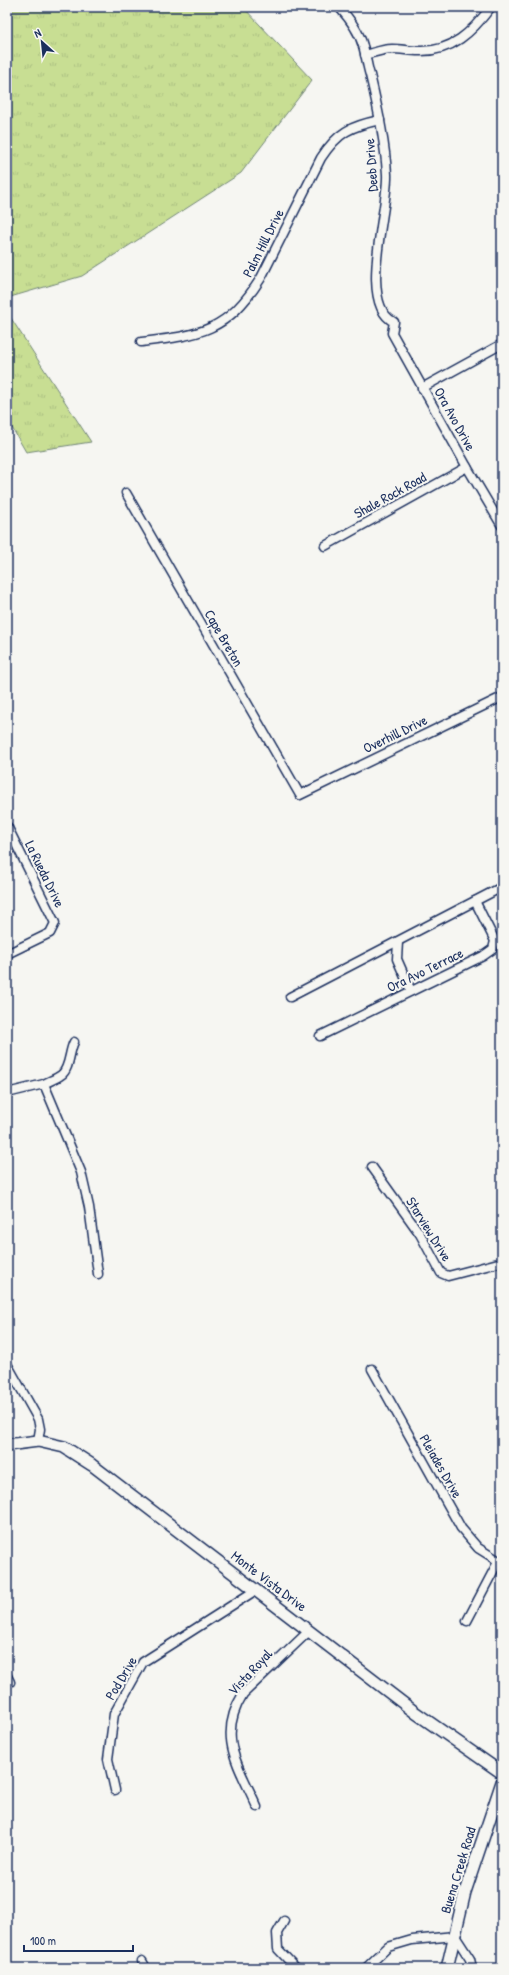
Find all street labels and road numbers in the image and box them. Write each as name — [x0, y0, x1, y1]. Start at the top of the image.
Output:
street label: Deeb Drive — [359, 137, 382, 192]
street label: Palm Hill Drive — [237, 205, 288, 280]
street label: Ora Avo Drive — [430, 384, 481, 454]
street label: Shale Rock Road — [350, 467, 430, 522]
street label: Cape Breton — [200, 606, 248, 670]
street label: Overhill Drive — [360, 710, 430, 757]
street label: La Rueda Drive — [21, 837, 70, 911]
street label: Ora Avo Terrace — [384, 943, 466, 996]
street label: Starview Drive — [402, 1193, 457, 1265]
street label: Pleiades Drive — [416, 1430, 468, 1501]
street label: Monte Vista Drive — [228, 1546, 311, 1616]
street label: Vista Royal — [223, 1644, 277, 1700]
street label: Pod Drive — [100, 1652, 141, 1703]
street label: Buena Creek Road — [435, 1824, 480, 1915]

